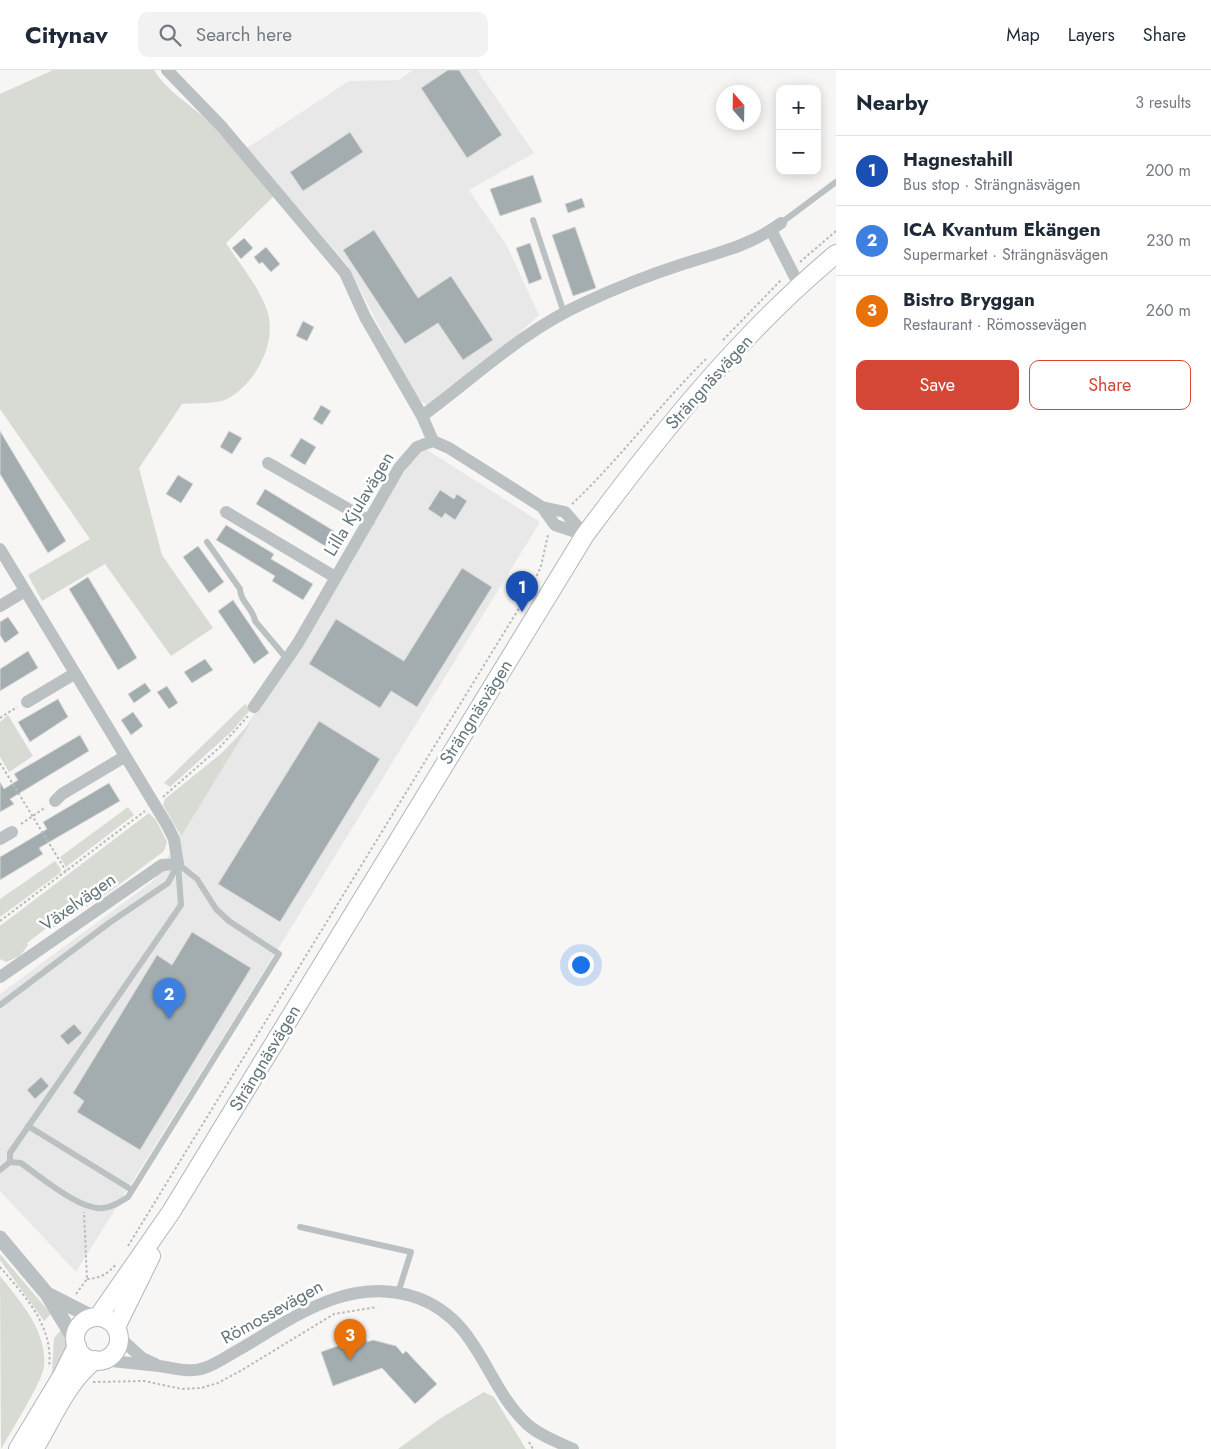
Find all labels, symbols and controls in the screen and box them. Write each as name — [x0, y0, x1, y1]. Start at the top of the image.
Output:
search box — [138, 12, 488, 57]
text: Citynav — [25, 17, 108, 52]
icon: search — [156, 21, 184, 49]
text: Search here — [196, 21, 292, 48]
text: Map — [1006, 22, 1040, 48]
text: Layers — [1068, 22, 1115, 48]
text: Share — [1143, 22, 1186, 48]
north arrow — [716, 85, 761, 130]
map controls — [776, 85, 821, 175]
button: + — [776, 85, 821, 130]
text: Nearby — [856, 88, 928, 118]
text: 3 results — [1135, 91, 1191, 114]
button: − — [776, 130, 821, 175]
text: Hagnestahill — [903, 146, 1013, 173]
text: 1 — [868, 159, 876, 182]
text: 200 m — [1145, 159, 1191, 182]
text: Bus stop · Strängnäsvägen — [903, 173, 1081, 196]
text: ICA Kvantum Ekängen — [903, 216, 1101, 243]
text: 2 — [867, 229, 877, 252]
text: 230 m — [1146, 229, 1191, 252]
text: Supermarket · Strängnäsvägen — [903, 243, 1108, 266]
text: Bistro Bryggan — [903, 286, 1035, 313]
text: 3 — [867, 299, 877, 322]
text: 260 m — [1146, 299, 1191, 322]
text: Restaurant · Römossevägen — [903, 313, 1087, 336]
street label: Strängnäsvägen — [659, 329, 759, 435]
button: Save — [856, 360, 1019, 410]
button: Share — [1029, 360, 1191, 410]
street label: Lilla Kjulavägen — [318, 447, 400, 561]
pin: 1 — [506, 571, 538, 612]
street label: Strängnäsvägen — [433, 654, 519, 770]
street label: Växelvägen — [35, 866, 121, 938]
your location — [568, 952, 594, 978]
pin: 2 — [153, 978, 185, 1019]
street label: Strängnäsvägen — [223, 1000, 307, 1116]
street label: Römossevägen — [216, 1273, 328, 1351]
pin: 3 — [334, 1319, 366, 1360]

